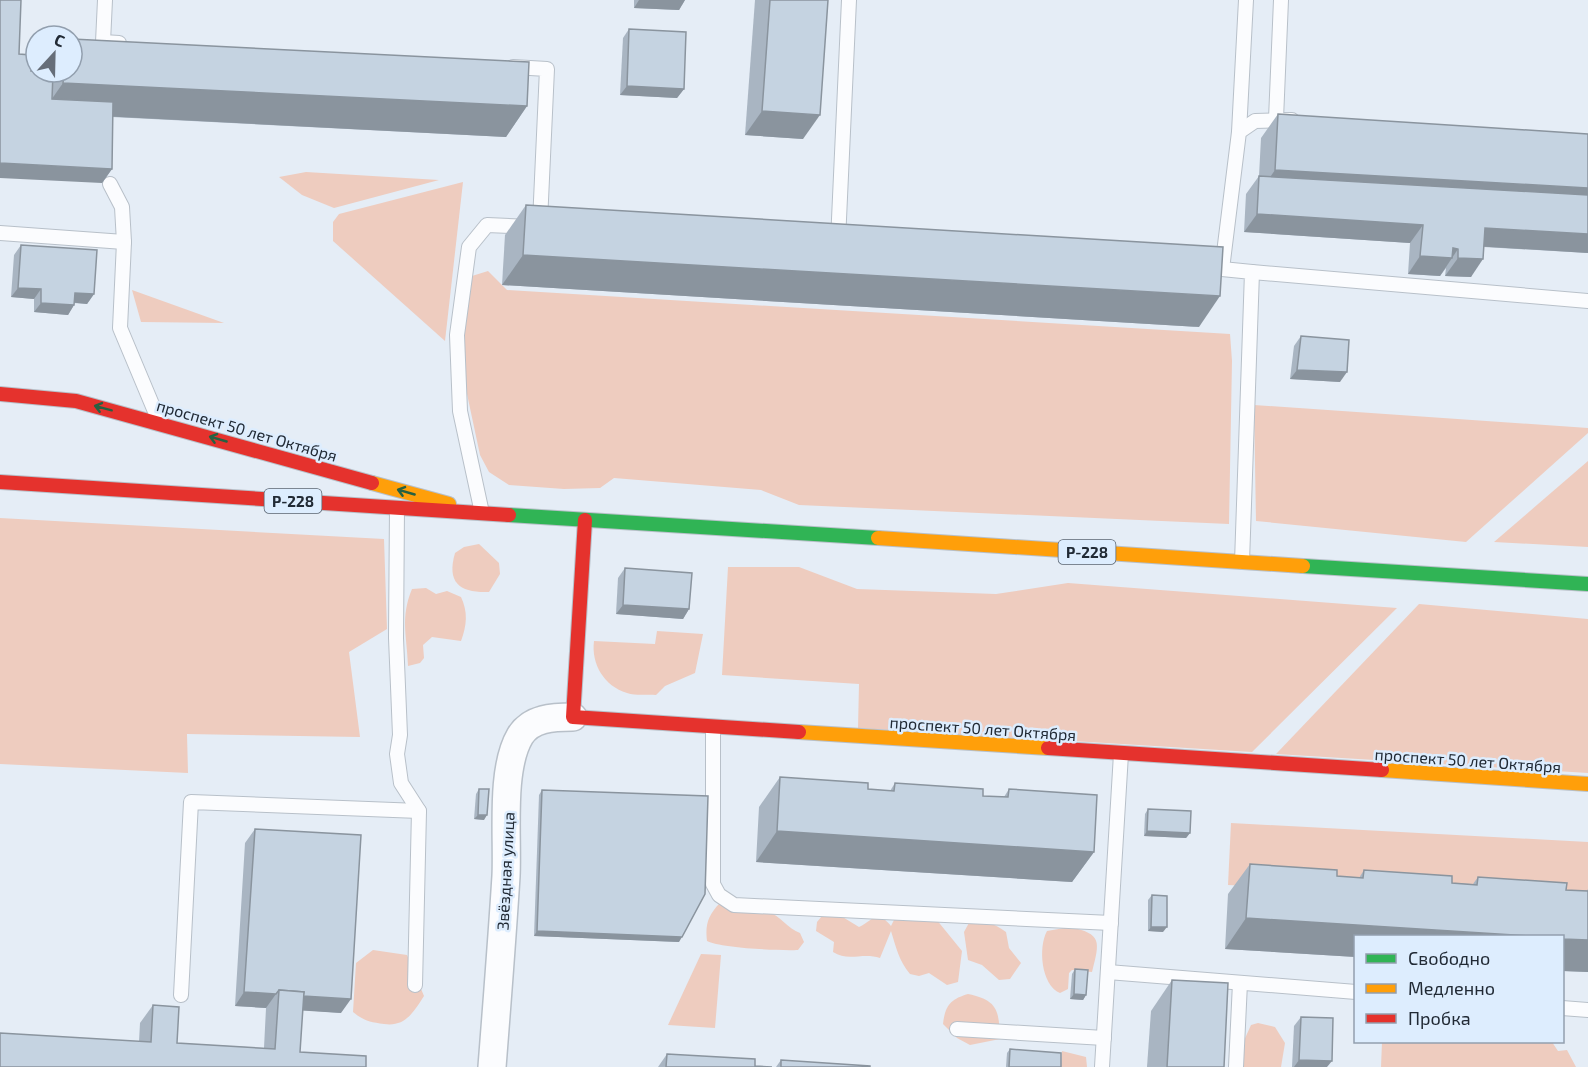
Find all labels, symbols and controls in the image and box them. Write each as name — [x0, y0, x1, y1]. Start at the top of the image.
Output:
north arrow — [24, 24, 84, 84]
text: С — [52, 29, 68, 50]
street label: проспект 50 лет Октября — [155, 395, 339, 465]
one-way arrow — [94, 402, 113, 414]
one-way arrow — [209, 433, 228, 445]
one-way arrow — [397, 486, 416, 497]
road number: Р-228 — [264, 489, 322, 513]
road number: Р-228 — [1058, 540, 1116, 564]
street label: проспект 50 лет Октября — [889, 712, 1077, 744]
street label: проспект 50 лет Октября — [1374, 744, 1562, 776]
street label: Звёздная улица — [492, 811, 519, 931]
legend — [1354, 935, 1564, 1043]
text: Свободно — [1408, 947, 1490, 969]
text: Медленно — [1408, 977, 1495, 999]
text: Пробка — [1408, 1007, 1471, 1029]

